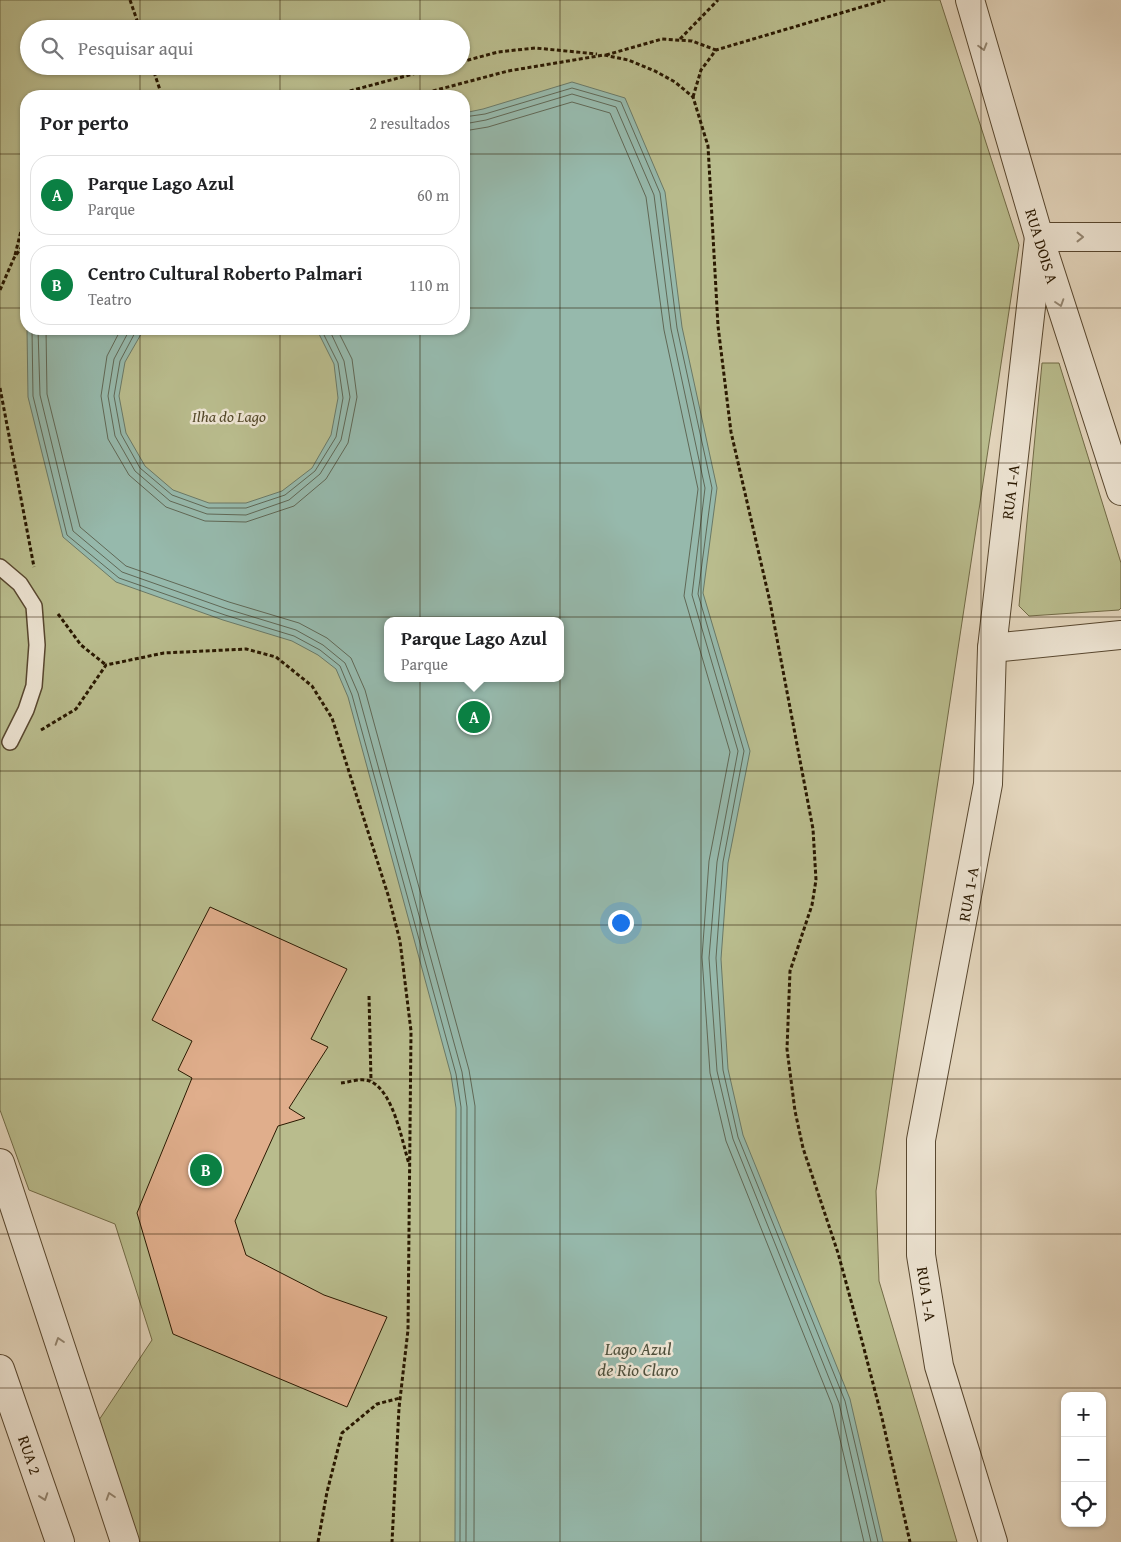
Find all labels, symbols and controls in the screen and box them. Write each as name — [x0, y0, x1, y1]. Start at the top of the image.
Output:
search box — [20, 20, 470, 75]
icon: search — [38, 34, 66, 62]
text: Pesquisar aqui — [78, 34, 193, 62]
one-way arrow — [978, 42, 988, 50]
text: Por perto — [40, 107, 129, 138]
text: 2 resultados — [369, 111, 450, 135]
text: Parque Lago Azul — [88, 169, 234, 197]
text: A — [52, 183, 62, 207]
text: 60 m — [417, 183, 449, 207]
text: Parque — [88, 197, 135, 221]
street label: RUA DOIS A — [1019, 205, 1065, 287]
one-way arrow — [1076, 232, 1084, 242]
text: Centro Cultural Roberto Palmari — [88, 259, 362, 287]
text: B — [52, 273, 62, 297]
text: 110 m — [409, 273, 449, 297]
text: Teatro — [88, 287, 132, 311]
one-way arrow — [1055, 298, 1065, 307]
park label: Ilha do Lago — [192, 404, 266, 428]
street label: RUA 1-A — [995, 463, 1025, 521]
popup — [384, 617, 564, 682]
text: Parque Lago Azul — [401, 624, 547, 652]
text: Parque — [401, 652, 448, 676]
pin: A — [458, 698, 490, 736]
street label: RUA 1-A — [951, 864, 985, 923]
your location — [608, 910, 634, 936]
pin: B — [190, 1151, 222, 1189]
street label: RUA 1-A — [911, 1265, 943, 1323]
water label: Lago Azul de Rio Claro — [598, 1335, 679, 1383]
one-way arrow — [55, 1338, 65, 1346]
map controls — [1061, 1392, 1106, 1527]
button: + — [1061, 1392, 1106, 1437]
street label: RUA 2 — [12, 1432, 48, 1478]
button: − — [1061, 1437, 1106, 1482]
button: locate — [1061, 1482, 1106, 1527]
one-way arrow — [106, 1492, 116, 1500]
one-way arrow — [39, 1493, 49, 1501]

